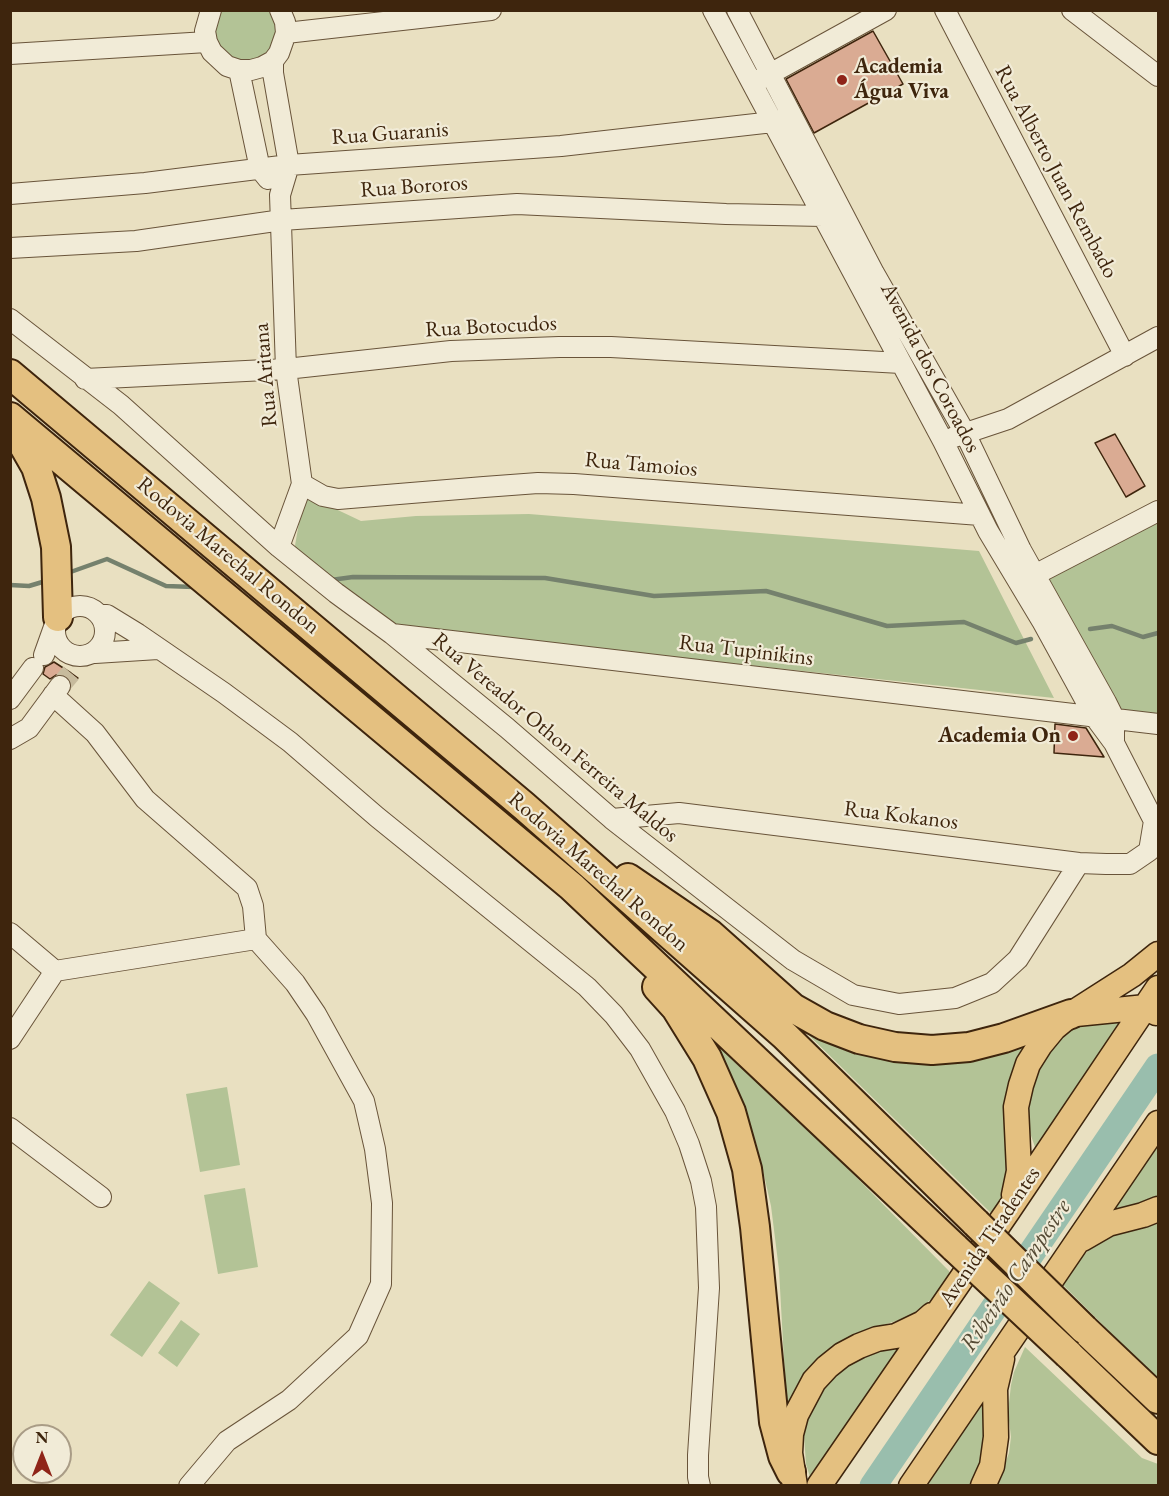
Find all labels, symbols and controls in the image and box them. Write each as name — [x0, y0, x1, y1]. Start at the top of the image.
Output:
place label: Academia Água Viva — [854, 54, 949, 106]
street label: Rua Alberto Juan Rembado — [989, 61, 1123, 283]
marker: Academia Água Viva — [835, 73, 849, 87]
street label: Rua Guaranis — [331, 117, 449, 151]
street label: Rua Bororos — [359, 170, 469, 204]
street label: Avenida dos Coroados — [874, 279, 986, 457]
street label: Rua Botocudos — [425, 310, 557, 344]
street label: Rua Aritana — [248, 322, 284, 428]
street label: Rua Tamoios — [584, 447, 698, 483]
street label: Rodovia Marechal Rondon — [131, 472, 325, 640]
street label: Rua Vereador Othon Ferreira Maldos — [427, 627, 683, 849]
street label: Rua Tupinikins — [677, 630, 815, 672]
place label: Academia On — [938, 723, 1061, 749]
marker: Academia On — [1066, 729, 1080, 743]
street label: Rodovia Marechal Rondon — [502, 786, 694, 958]
street label: Rua Kokanos — [842, 796, 960, 836]
street label: Avenida Tiradentes — [934, 1162, 1046, 1312]
water label: Ribeirão Campestre — [954, 1194, 1078, 1358]
north arrow — [12, 1424, 72, 1484]
text: N — [36, 1427, 48, 1448]

